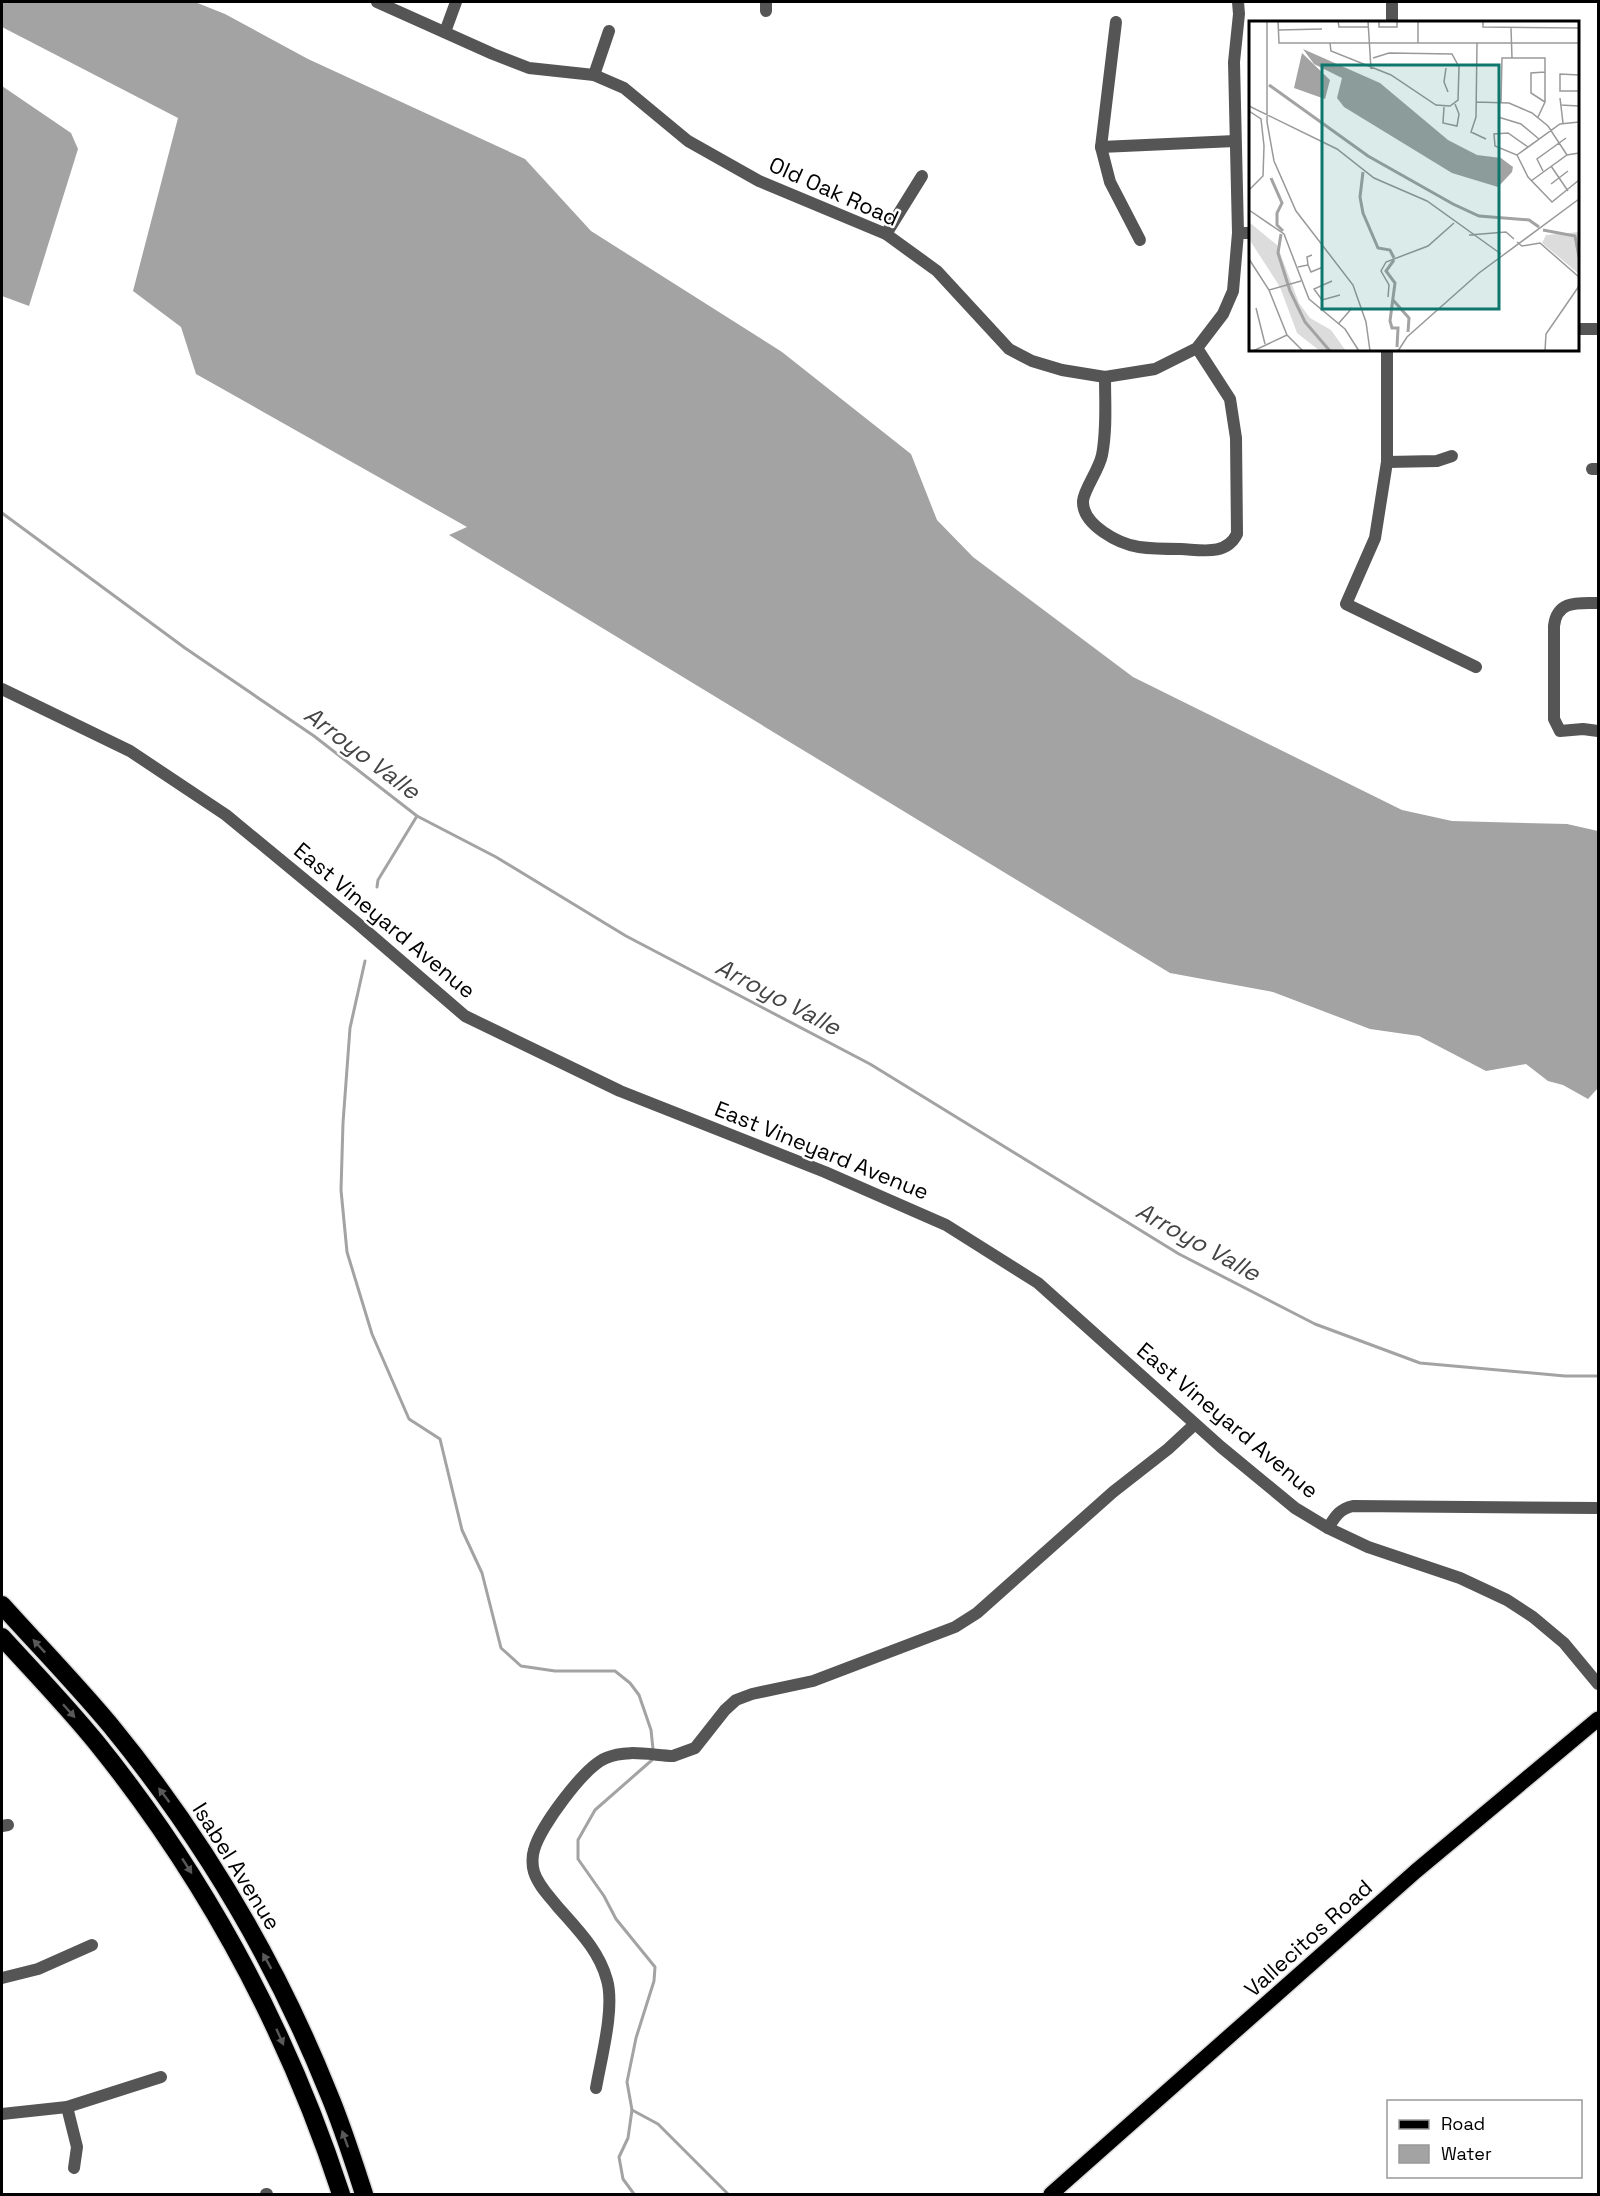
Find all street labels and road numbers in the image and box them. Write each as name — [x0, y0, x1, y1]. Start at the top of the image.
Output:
street label: Old Oak Road — [765, 150, 903, 232]
street label: East Vineyard Avenue — [288, 836, 482, 1004]
street label: East Vineyard Avenue — [711, 1094, 933, 1206]
street label: East Vineyard Avenue — [1131, 1336, 1325, 1504]
street label: Isabel Avenue — [187, 1797, 287, 1935]
street label: Vallecitos Road — [1238, 1873, 1378, 2003]

